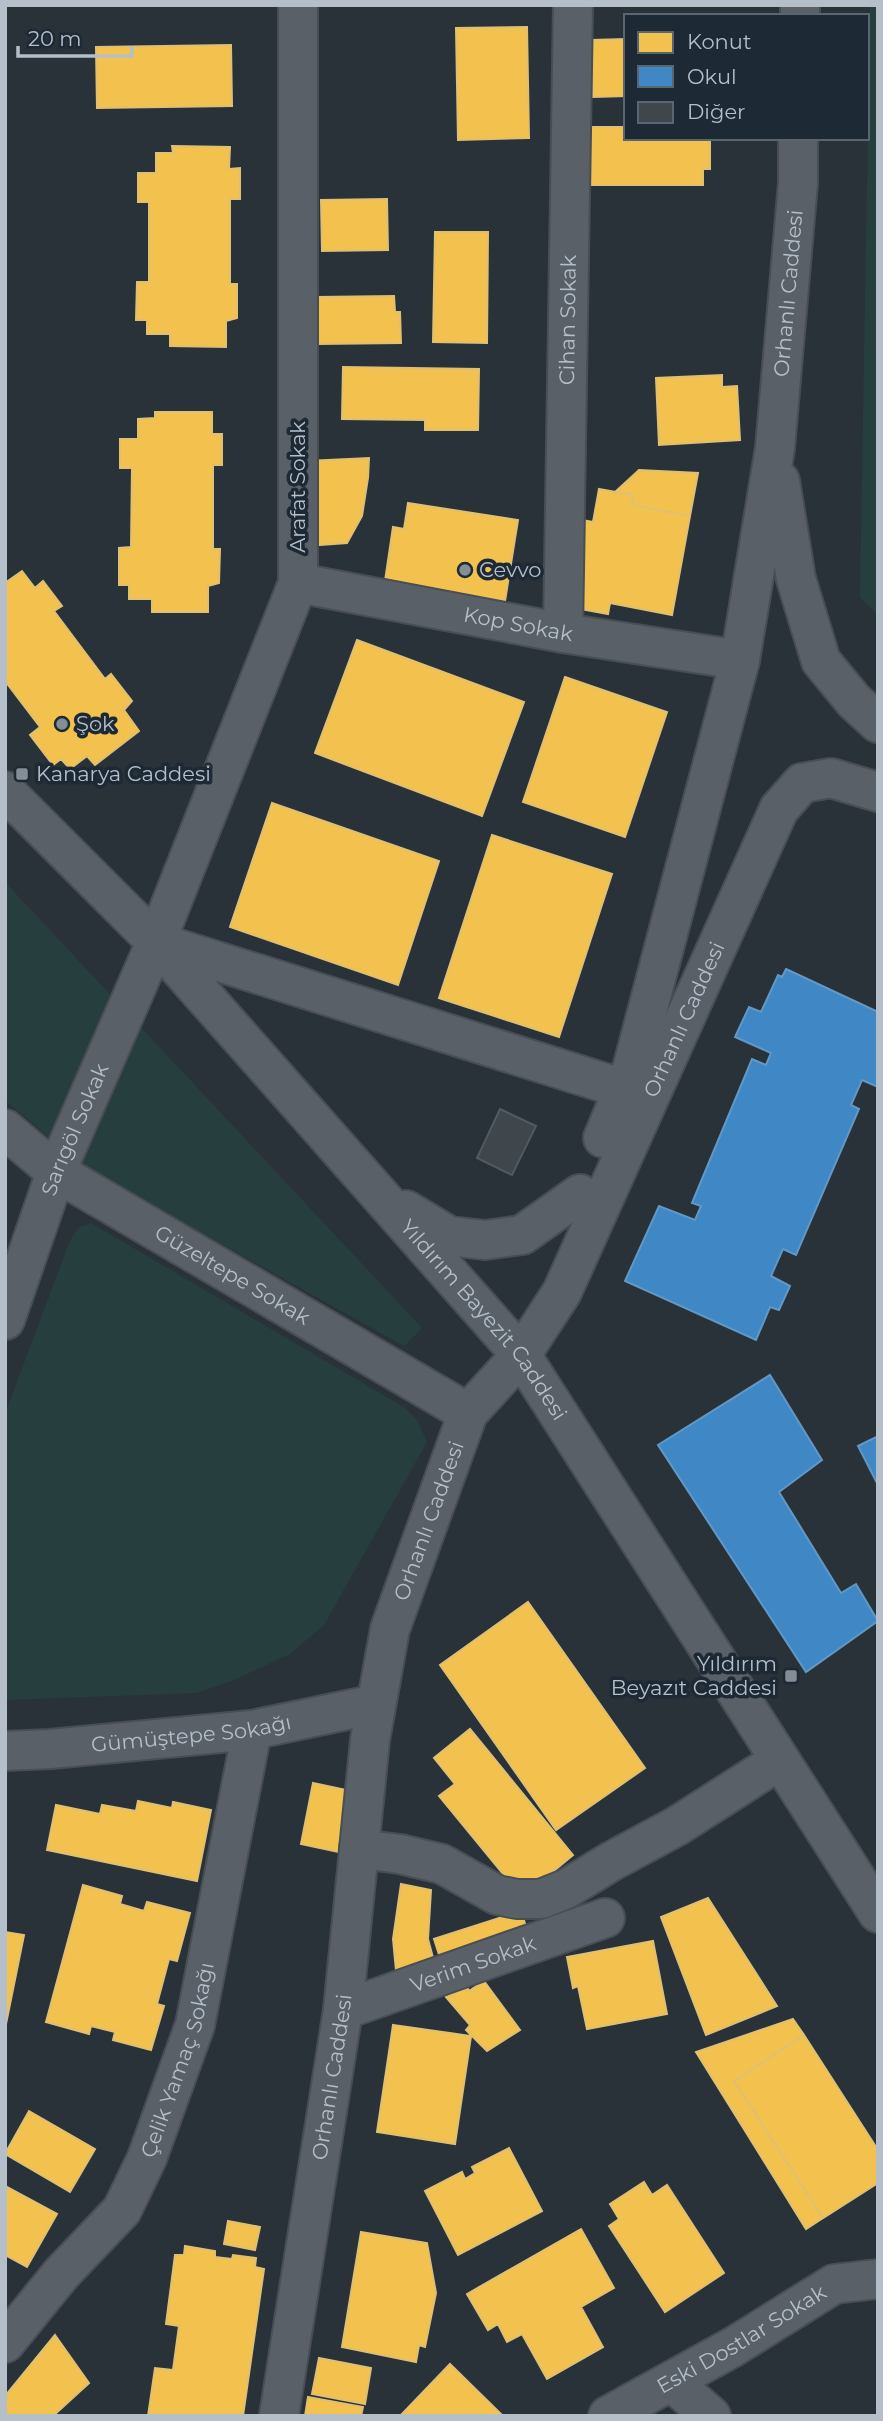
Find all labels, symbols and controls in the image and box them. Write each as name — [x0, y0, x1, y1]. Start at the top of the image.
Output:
scale bar — [18, 14, 131, 58]
legend — [624, 14, 869, 140]
text: 20 m — [28, 26, 82, 51]
text: Konut — [687, 29, 751, 54]
text: Okul — [687, 64, 737, 89]
text: Diğer — [687, 99, 746, 124]
street label: Orhanlı Caddesi — [768, 209, 808, 378]
street label: Cihan Sokak — [554, 254, 581, 385]
street label: Arafat Sokak — [285, 421, 310, 553]
place label: Cevvo — [479, 557, 541, 582]
marker: Cevvo — [457, 562, 473, 578]
street label: Kop Sokak — [461, 601, 575, 646]
place label: Şok — [76, 711, 115, 736]
marker: Şok — [54, 716, 70, 732]
place label: Kanarya Caddesi — [36, 761, 211, 786]
marker: Kanarya Caddesi — [14, 766, 30, 782]
street label: Orhanlı Caddesi — [638, 938, 730, 1101]
street label: Sarıgöl Sokak — [36, 1059, 114, 1199]
street label: Yıldırım Bayezit Caddesi — [395, 1214, 572, 1425]
street label: Güzeltepe Sokak — [150, 1220, 315, 1330]
street label: Orhanlı Caddesi — [388, 1438, 469, 1604]
place label: Yıldırım Beyazıt Caddesi — [611, 1651, 777, 1700]
marker: Yıldırım Beyazıt Caddesi — [783, 1668, 799, 1684]
street label: Gümüştepe Sokağı — [90, 1709, 293, 1757]
street label: Verim Sokak — [407, 1930, 540, 1997]
street label: Çelik Yamaç Sokağı — [135, 1960, 219, 2161]
street label: Orhanlı Caddesi — [307, 1993, 357, 2162]
street label: Eski Dostlar Sokak — [652, 2279, 831, 2399]

